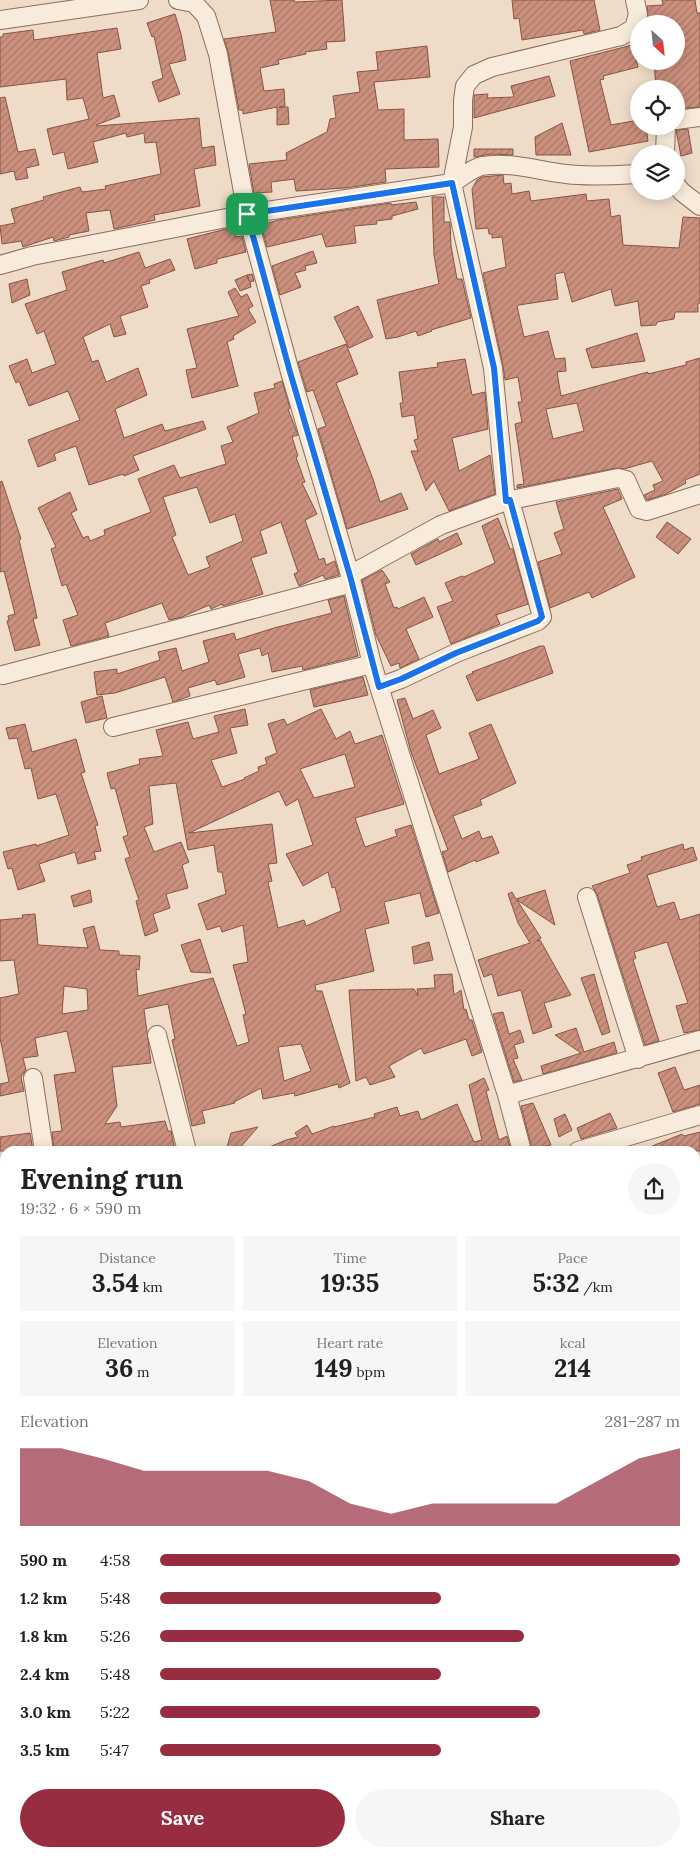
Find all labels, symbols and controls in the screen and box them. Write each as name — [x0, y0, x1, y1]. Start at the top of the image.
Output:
north arrow — [630, 15, 685, 70]
map controls — [630, 15, 685, 200]
button: locate — [630, 80, 685, 135]
button: layers — [630, 145, 685, 200]
pin — [226, 193, 268, 235]
icon: arrive — [233, 200, 261, 228]
text: Evening run — [20, 1161, 183, 1197]
button: share — [628, 1163, 680, 1215]
text: 19:32 · 6 × 590 m — [20, 1198, 142, 1218]
text: Distance — [99, 1249, 156, 1267]
text: Time — [333, 1249, 366, 1267]
text: Pace — [557, 1249, 588, 1267]
text: 3.54 — [92, 1267, 139, 1299]
text: 19:35 — [321, 1267, 379, 1299]
text: 5:32 — [532, 1267, 580, 1299]
text: km — [139, 1278, 163, 1296]
text: /km — [580, 1278, 613, 1296]
text: Elevation — [97, 1334, 157, 1352]
text: Heart rate — [317, 1334, 383, 1352]
text: kcal — [560, 1334, 586, 1352]
text: 36 — [105, 1352, 133, 1384]
text: 149 — [315, 1352, 353, 1384]
text: 214 — [554, 1352, 591, 1384]
text: m — [133, 1363, 150, 1381]
text: bpm — [353, 1363, 385, 1381]
text: Elevation — [20, 1411, 89, 1431]
text: 281–287 m — [604, 1411, 680, 1431]
text: 590 m — [20, 1550, 67, 1570]
text: 4:58 — [100, 1550, 130, 1570]
text: 1.2 km — [20, 1588, 67, 1608]
text: 5:48 — [100, 1588, 130, 1608]
text: 1.8 km — [20, 1626, 68, 1646]
text: 5:26 — [100, 1626, 131, 1646]
text: 2.4 km — [20, 1664, 69, 1684]
text: 5:48 — [100, 1664, 130, 1684]
text: 3.0 km — [20, 1702, 71, 1722]
text: 5:22 — [100, 1702, 130, 1722]
text: 3.5 km — [20, 1740, 70, 1760]
text: 5:47 — [100, 1740, 129, 1760]
button: Save — [20, 1789, 345, 1847]
button: Share — [355, 1789, 680, 1847]

